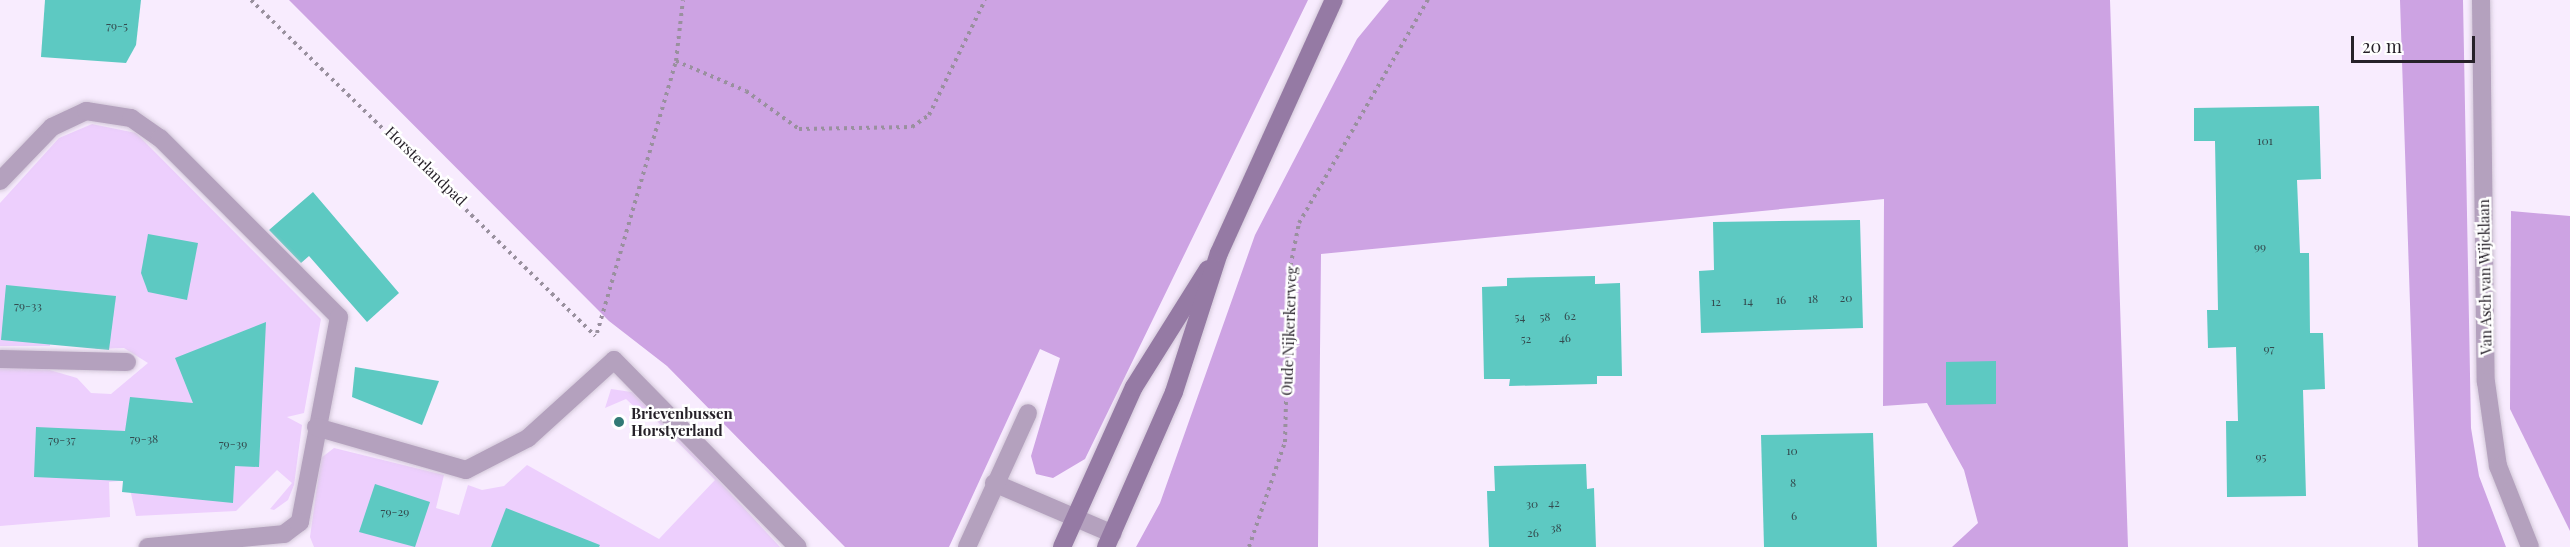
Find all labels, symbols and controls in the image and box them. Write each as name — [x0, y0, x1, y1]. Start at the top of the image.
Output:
house number: 79-5 — [106, 19, 128, 33]
scale bar — [2354, 24, 2478, 62]
text: 20 m — [2362, 34, 2402, 58]
street label: Horsterlandpad — [382, 123, 470, 209]
house number: 101 — [2257, 134, 2273, 148]
street label: Van Asch van Wijcklaan — [2475, 198, 2495, 356]
house number: 99 — [2254, 240, 2266, 254]
street label: Oude Nijkerkerweg — [1278, 266, 1300, 396]
house number: 20 — [1840, 291, 1852, 305]
house number: 18 — [1808, 292, 1818, 306]
house number: 16 — [1776, 293, 1786, 307]
house number: 14 — [1743, 294, 1753, 308]
house number: 12 — [1711, 295, 1721, 309]
house number: 79-33 — [14, 299, 42, 313]
house number: 62 — [1564, 309, 1576, 323]
house number: 54 — [1515, 310, 1525, 324]
house number: 58 — [1539, 310, 1551, 324]
house number: 46 — [1559, 331, 1571, 345]
house number: 52 — [1521, 332, 1531, 346]
house number: 97 — [2264, 342, 2274, 356]
place label: Brievenbussen Horstyerland — [631, 404, 733, 439]
marker: Brievenbussen Horstyerland — [612, 415, 626, 429]
house number: 79-38 — [130, 432, 158, 446]
house number: 79-37 — [48, 433, 76, 447]
house number: 79-39 — [219, 437, 247, 451]
house number: 10 — [1786, 444, 1798, 458]
house number: 95 — [2255, 450, 2267, 464]
house number: 8 — [1790, 476, 1796, 490]
house number: 42 — [1548, 496, 1560, 510]
house number: 30 — [1526, 497, 1538, 511]
house number: 79-29 — [381, 505, 409, 519]
house number: 6 — [1791, 509, 1797, 523]
house number: 38 — [1550, 521, 1562, 535]
house number: 26 — [1527, 526, 1539, 540]

